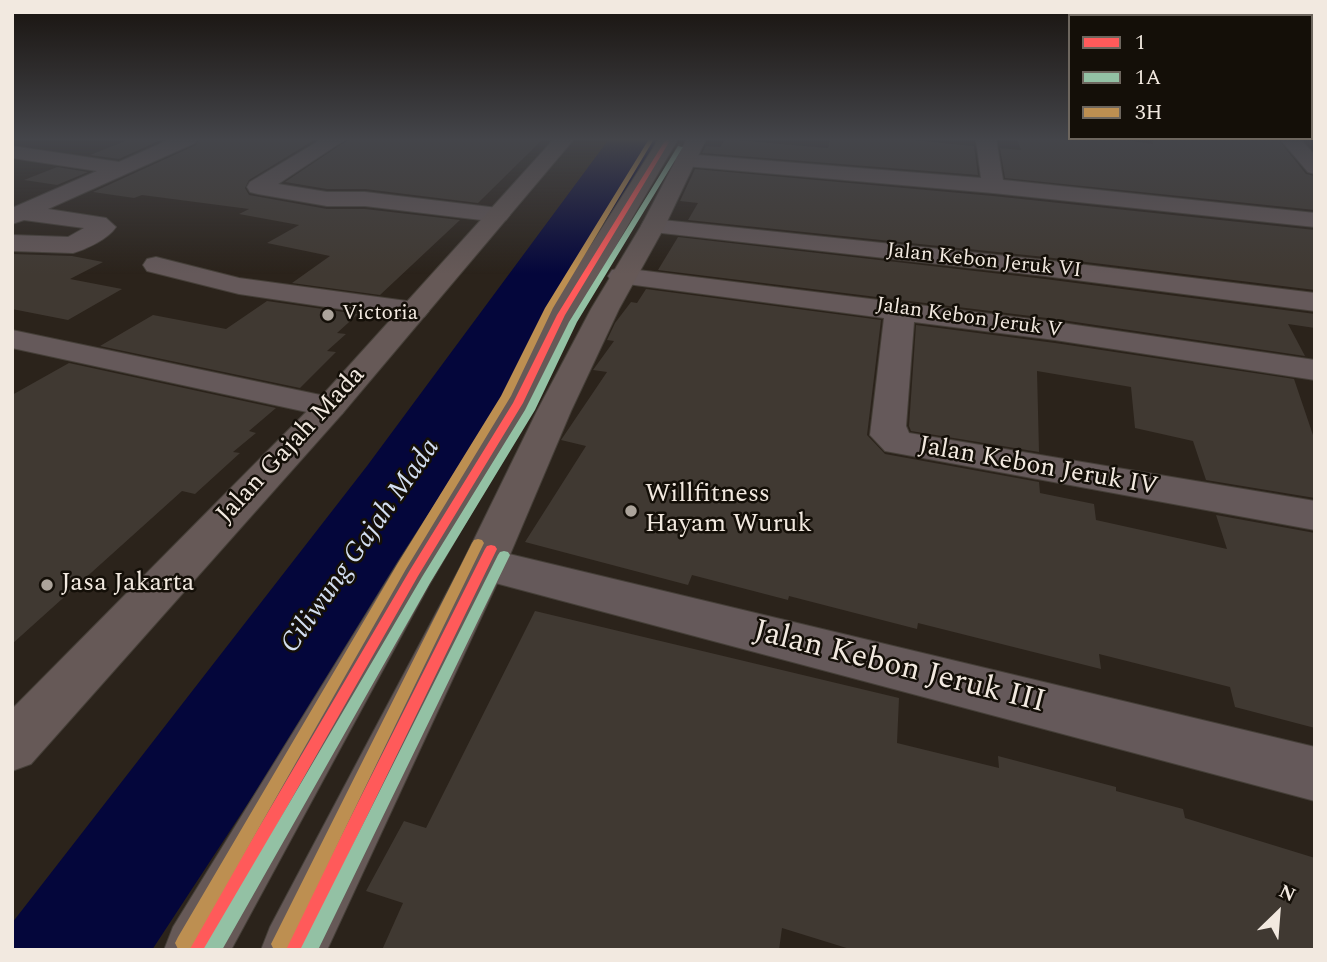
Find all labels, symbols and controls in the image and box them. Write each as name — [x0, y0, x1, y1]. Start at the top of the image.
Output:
legend — [1068, 14, 1313, 140]
text: 1 — [1135, 27, 1146, 59]
text: 1A — [1135, 62, 1161, 94]
text: 3H — [1135, 97, 1163, 129]
street label: Jalan Kebon Jeruk VI — [885, 239, 1083, 285]
street label: Jalan Kebon Jeruk V — [874, 293, 1064, 345]
place label: Victoria — [342, 302, 418, 328]
marker: Victoria — [320, 307, 336, 323]
street label: Jalan Gajah Mada — [211, 361, 373, 531]
street label: Jalan Kebon Jeruk IV — [916, 432, 1160, 504]
water label: Ciliwung Gajah Mada — [275, 433, 449, 661]
place label: Willfitness Hayam Wuruk — [645, 480, 812, 542]
marker: Willfitness Hayam Wuruk — [623, 503, 639, 519]
place label: Jasa Jakarta — [61, 569, 195, 601]
marker: Jasa Jakarta — [39, 577, 55, 593]
street label: Jalan Kebon Jeruk III — [749, 614, 1049, 724]
text: N — [1274, 877, 1300, 910]
north arrow — [1243, 878, 1313, 948]

